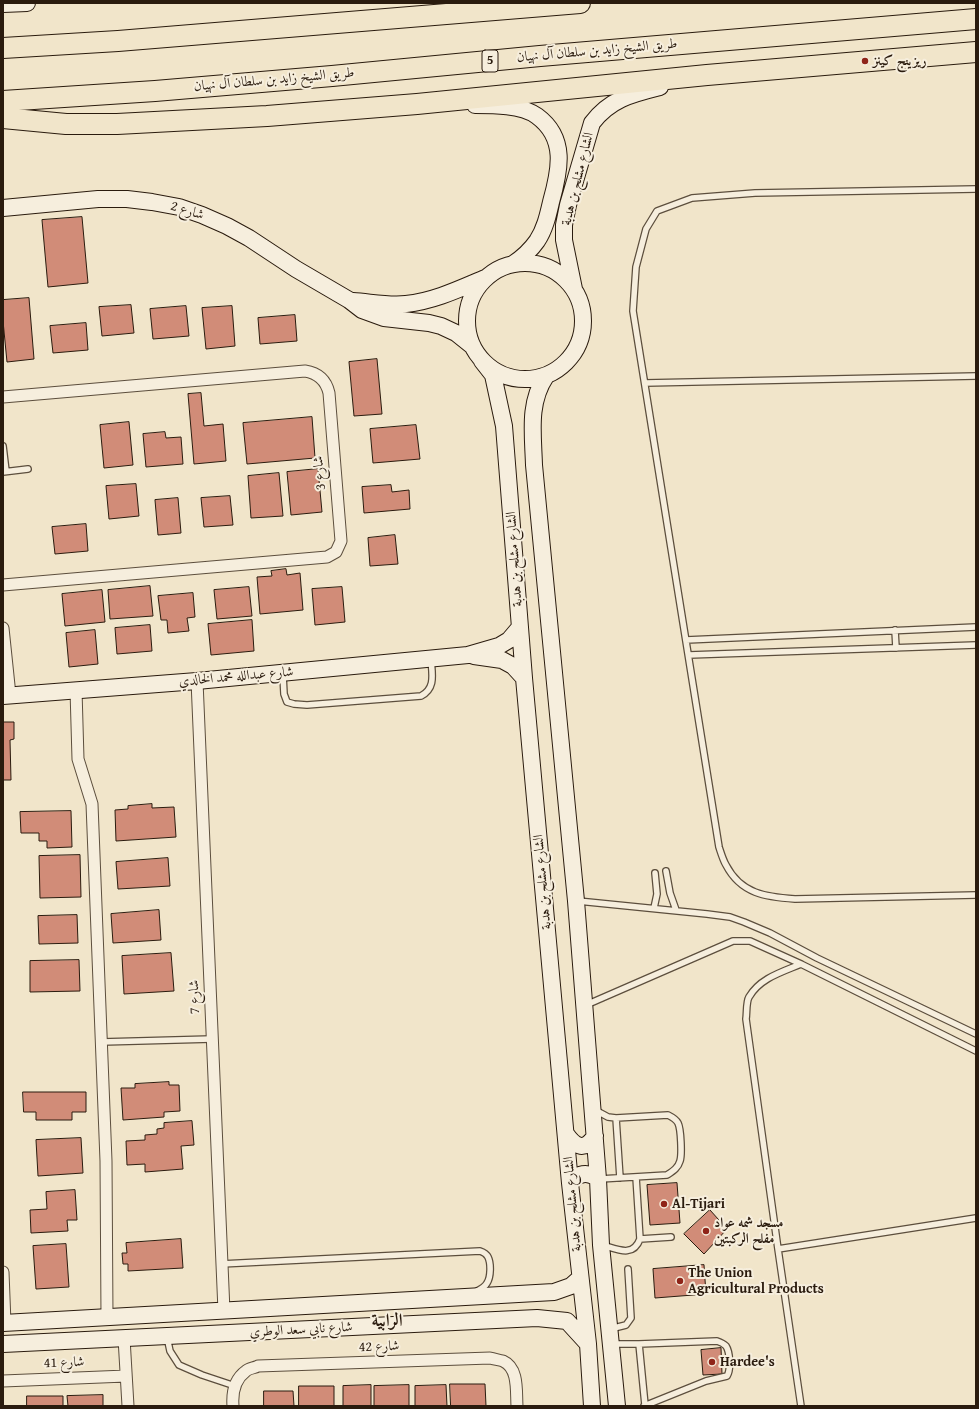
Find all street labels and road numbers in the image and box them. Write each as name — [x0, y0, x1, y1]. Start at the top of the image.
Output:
street label: طريق الشيخ زايد بن سلطان آل نهيان — [516, 36, 678, 66]
road number: 5 — [482, 50, 498, 72]
street label: طريق الشيخ زايد بن سلطان آل نهيان — [193, 65, 355, 95]
street label: الشارع مشلح بن هدبة — [558, 131, 598, 227]
street label: شارع 2 — [168, 198, 206, 224]
street label: شارع 3 — [310, 455, 330, 491]
street label: الشارع مشلح بن هدبة — [503, 511, 527, 607]
street label: شارع عبدالله محمد الخالدي — [178, 664, 294, 690]
street label: الشارع مشلح بن هدبة — [530, 834, 556, 930]
street label: شارع 7 — [186, 980, 204, 1014]
street label: الشارع مشلح بن هدبة — [560, 1156, 586, 1252]
street label: شارع نابي سعد الوطري — [249, 1319, 353, 1341]
street label: شارع 42 — [358, 1338, 400, 1356]
street label: شارع 41 — [43, 1354, 85, 1372]

